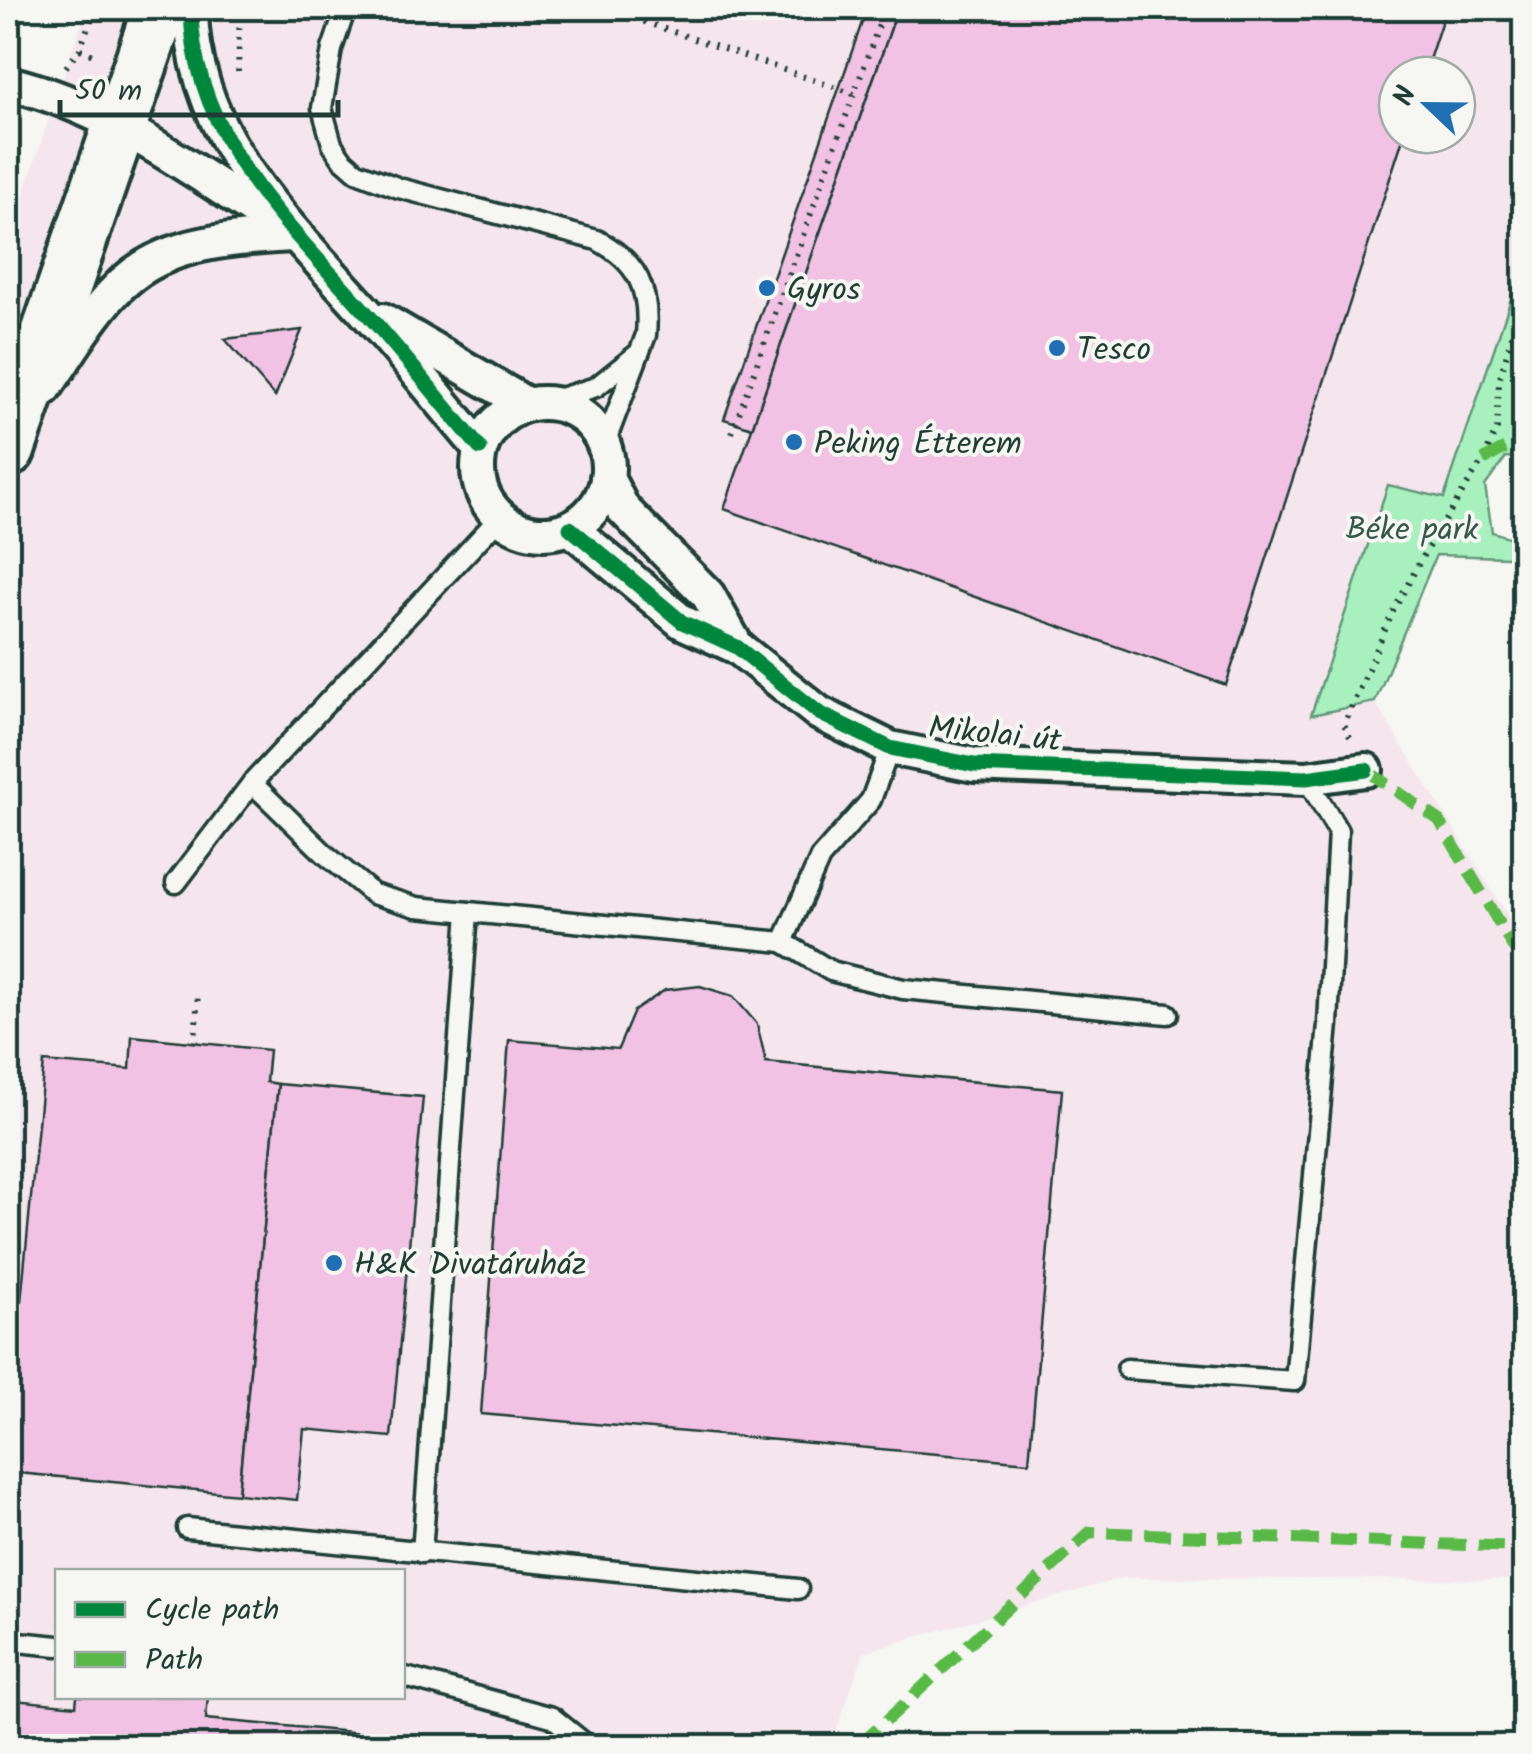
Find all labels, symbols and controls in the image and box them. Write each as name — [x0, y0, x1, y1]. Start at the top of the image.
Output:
scale bar — [60, 55, 338, 117]
north arrow — [1377, 55, 1477, 155]
text: 50 m — [75, 68, 142, 116]
text: N — [1382, 80, 1430, 113]
place label: Gyros — [787, 265, 861, 316]
marker: Gyros — [756, 277, 778, 299]
place label: Tesco — [1077, 325, 1151, 376]
marker: Tesco — [1046, 337, 1068, 359]
place label: Peking Étterem — [814, 419, 1022, 470]
marker: Peking Étterem — [783, 431, 805, 453]
park label: Béke park — [1346, 505, 1479, 556]
street label: Mikolai út — [926, 703, 1064, 768]
place label: H&K Divatáruház — [354, 1240, 586, 1291]
marker: H&K Divatáruház — [323, 1252, 345, 1274]
legend — [55, 1569, 405, 1699]
text: Cycle path — [145, 1587, 279, 1635]
text: Path — [145, 1637, 203, 1685]

